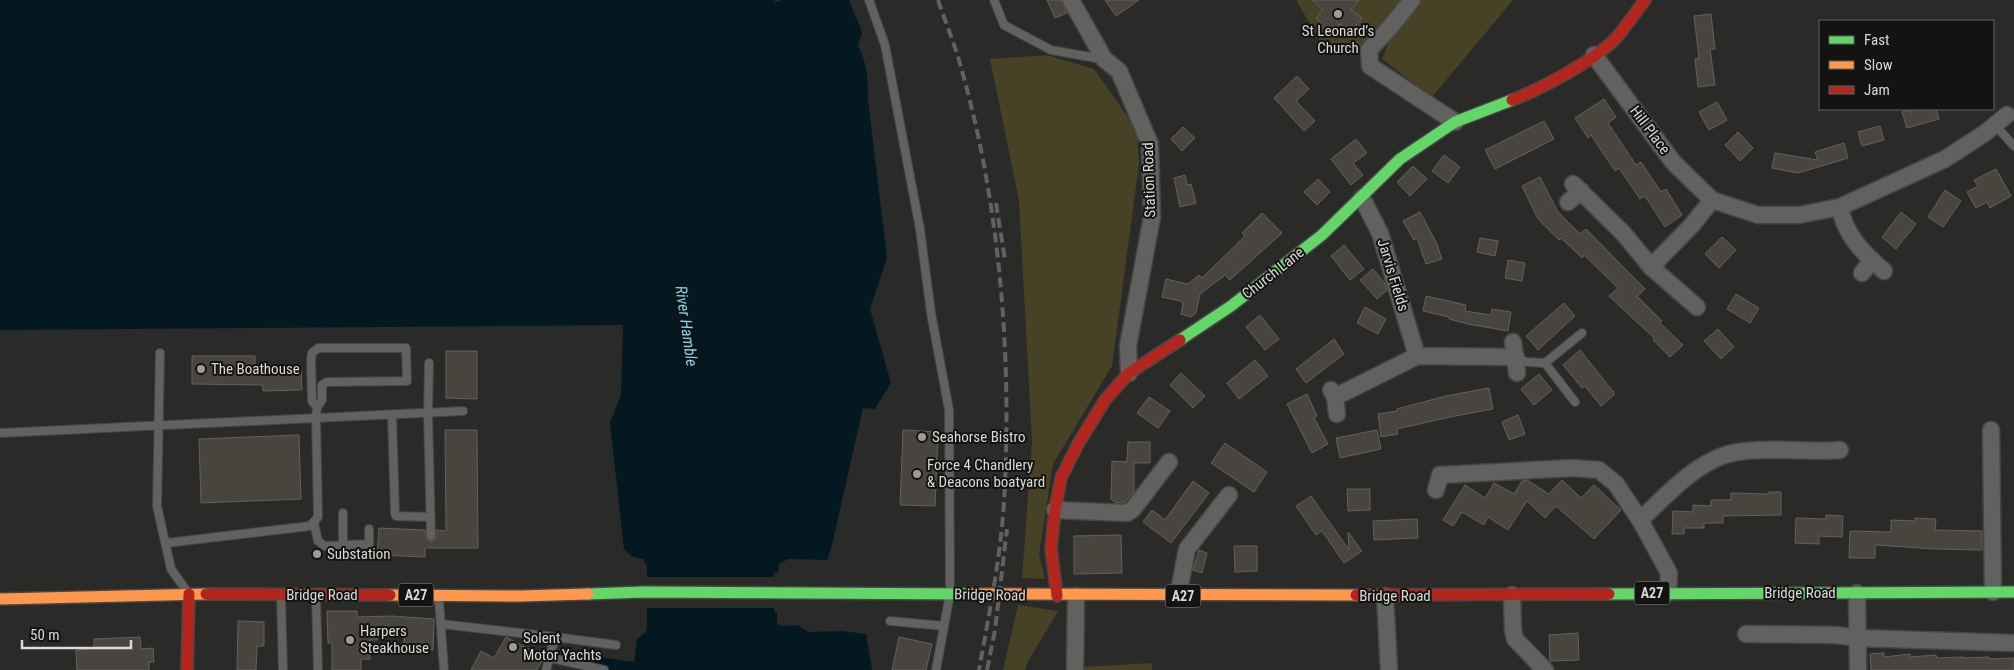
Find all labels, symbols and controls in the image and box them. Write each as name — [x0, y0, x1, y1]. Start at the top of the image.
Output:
marker: St Leonard’s Church — [1332, 8, 1344, 20]
legend — [1819, 20, 1994, 110]
place label: St Leonard’s Church — [1302, 22, 1374, 57]
text: Fast — [1864, 31, 1889, 49]
text: Slow — [1864, 56, 1893, 74]
text: Jam — [1864, 81, 1890, 99]
street label: Hill Place — [1626, 102, 1674, 158]
street label: Station Road — [1139, 142, 1159, 218]
street label: Jarvis Fields — [1373, 237, 1413, 313]
street label: Church Lane — [1238, 243, 1308, 303]
water label: River Hamble — [671, 285, 702, 368]
place label: The Boathouse — [211, 360, 300, 378]
marker: The Boathouse — [195, 363, 207, 375]
place label: Seahorse Bistro — [932, 428, 1026, 446]
marker: Seahorse Bistro — [916, 431, 928, 443]
place label: Force 4 Chandlery & Deacons boatyard — [927, 456, 1045, 491]
marker: Force 4 Chandlery & Deacons boatyard — [911, 468, 923, 480]
place label: Substation — [327, 545, 391, 563]
marker: Substation — [311, 548, 323, 560]
road number: A27 — [1634, 582, 1670, 604]
road number: A27 — [398, 584, 434, 606]
road number: A27 — [1166, 584, 1200, 608]
street label: Bridge Road — [1764, 584, 1836, 602]
street label: Bridge Road — [954, 585, 1026, 605]
street label: Bridge Road — [286, 586, 358, 604]
street label: Bridge Road — [1359, 587, 1431, 605]
scale bar — [22, 618, 131, 650]
place label: Harpers Steakhouse — [360, 622, 429, 657]
text: 50 m — [30, 626, 60, 644]
place label: Solent Motor Yachts — [523, 629, 602, 664]
marker: Harpers Steakhouse — [344, 634, 356, 646]
marker: Solent Motor Yachts — [507, 641, 519, 653]

